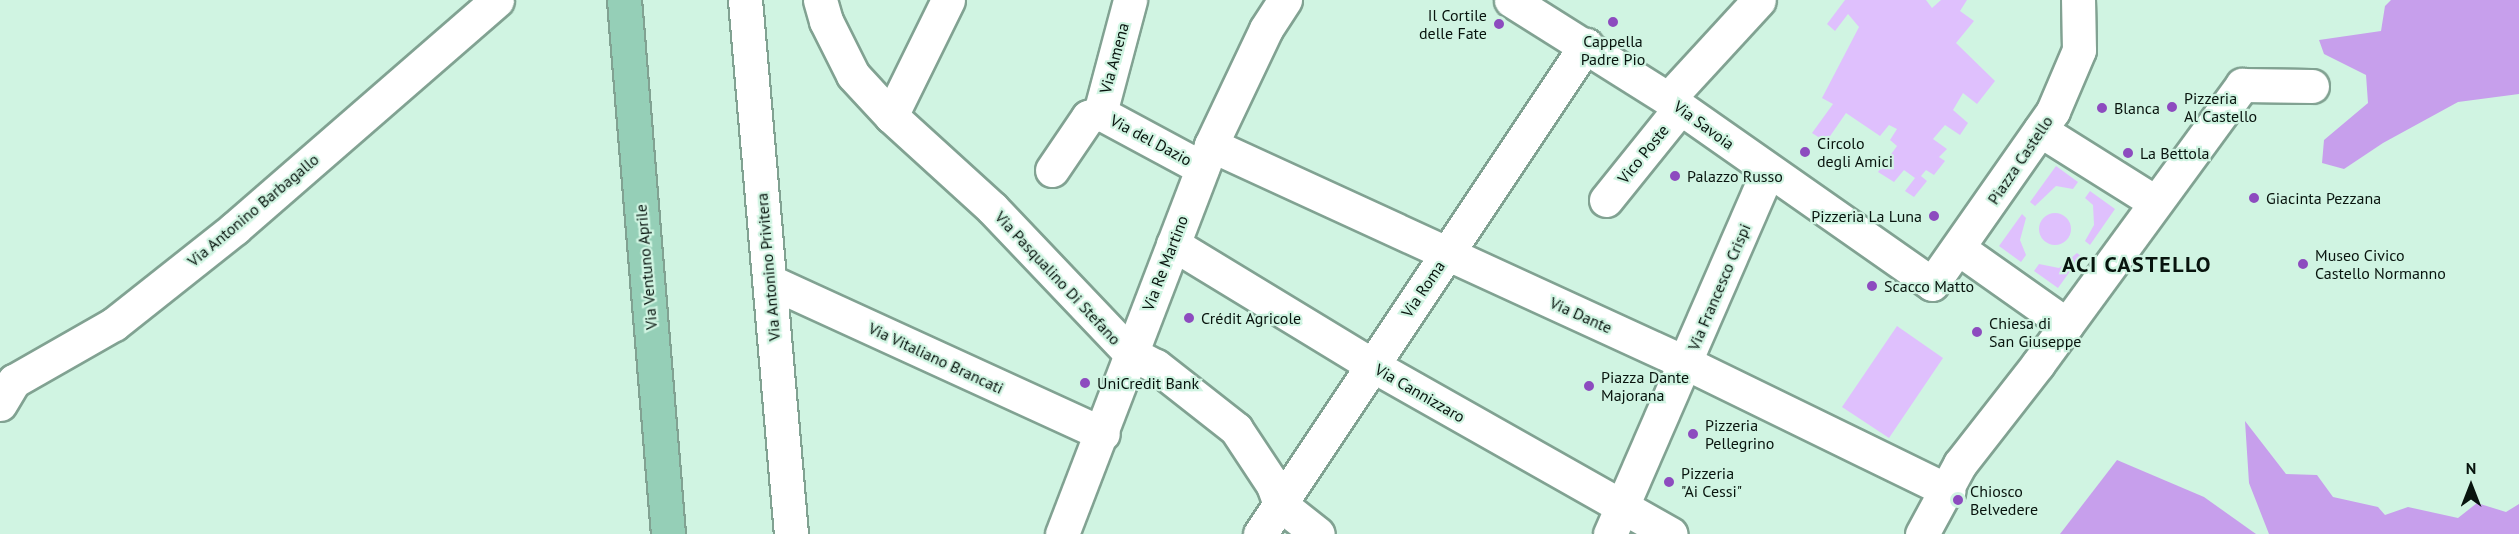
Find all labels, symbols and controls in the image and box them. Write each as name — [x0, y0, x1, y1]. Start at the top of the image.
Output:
place label: Il Cortile delle Fate — [1419, 5, 1487, 43]
marker: Cappella Padre Pio — [1606, 15, 1620, 29]
marker: Il Cortile delle Fate — [1492, 17, 1506, 31]
street label: Via Amena — [1095, 20, 1133, 96]
place label: Cappella Padre Pio — [1581, 31, 1645, 69]
place label: Pizzeria Al Castello — [2184, 88, 2257, 126]
street label: Via Savoia — [1670, 97, 1738, 153]
place label: Blanca — [2114, 98, 2160, 118]
marker: Pizzeria Al Castello — [2165, 100, 2179, 114]
marker: Blanca — [2095, 101, 2109, 115]
street label: Via del Dazio — [1107, 110, 1195, 170]
street label: Piazza Castello — [1983, 112, 2057, 208]
street label: Vico Poste — [1613, 121, 1673, 187]
place label: Circolo degli Amici — [1817, 133, 1894, 171]
place label: La Bettola — [2140, 143, 2209, 163]
marker: Circolo degli Amici — [1798, 145, 1812, 159]
marker: La Bettola — [2121, 146, 2135, 160]
street label: Via Antonino Barbagallo — [183, 149, 323, 271]
place label: Palazzo Russo — [1687, 166, 1783, 186]
marker: Palazzo Russo — [1668, 169, 1682, 183]
place label: Giacinta Pezzana — [2266, 188, 2381, 208]
marker: Giacinta Pezzana — [2247, 191, 2261, 205]
street label: Via Antonino Privitera — [752, 192, 784, 342]
street label: Via Ventuno Aprile — [631, 203, 661, 331]
place label: Pizzeria La Luna — [1811, 206, 1922, 226]
street label: Via Pasqualino Di Stefano — [991, 207, 1125, 349]
marker: Pizzeria La Luna — [1927, 209, 1941, 223]
street label: Via Re Martino — [1138, 213, 1192, 313]
street label: Via Francesco Crispi — [1684, 221, 1754, 353]
place label: Museo Civico Castello Normanno — [2315, 245, 2446, 283]
district label: ACI CASTELLO — [2062, 252, 2212, 278]
street label: Via Roma — [1397, 257, 1449, 321]
marker: Museo Civico Castello Normanno — [2296, 257, 2310, 271]
place label: Scacco Matto — [1884, 276, 1974, 296]
marker: Scacco Matto — [1865, 279, 1879, 293]
street label: Via Dante — [1547, 293, 1615, 337]
place label: Crédit Agricole — [1201, 308, 1302, 328]
marker: Crédit Agricole — [1182, 311, 1196, 325]
place label: Chiesa di San Giuseppe — [1989, 313, 2081, 351]
street label: Via Vitaliano Brancati — [865, 318, 1007, 398]
marker: Chiesa di San Giuseppe — [1970, 325, 1984, 339]
street label: Via Cannizzaro — [1372, 360, 1468, 426]
place label: Piazza Dante Majorana — [1601, 367, 1689, 405]
place label: UniCredit Bank — [1097, 373, 1199, 393]
marker: UniCredit Bank — [1078, 376, 1092, 390]
marker: Piazza Dante Majorana — [1582, 379, 1596, 393]
place label: Pizzeria Pellegrino — [1705, 415, 1774, 453]
marker: Pizzeria Pellegrino — [1686, 427, 1700, 441]
north arrow — [2441, 456, 2501, 516]
text: N — [2466, 458, 2476, 478]
place label: Pizzeria "Ai Cessi" — [1681, 463, 1742, 501]
marker: Pizzeria "Ai Cessi" — [1662, 475, 1676, 489]
place label: Chiosco Belvedere — [1970, 481, 2038, 519]
marker: Chiosco Belvedere — [1951, 493, 1965, 507]

